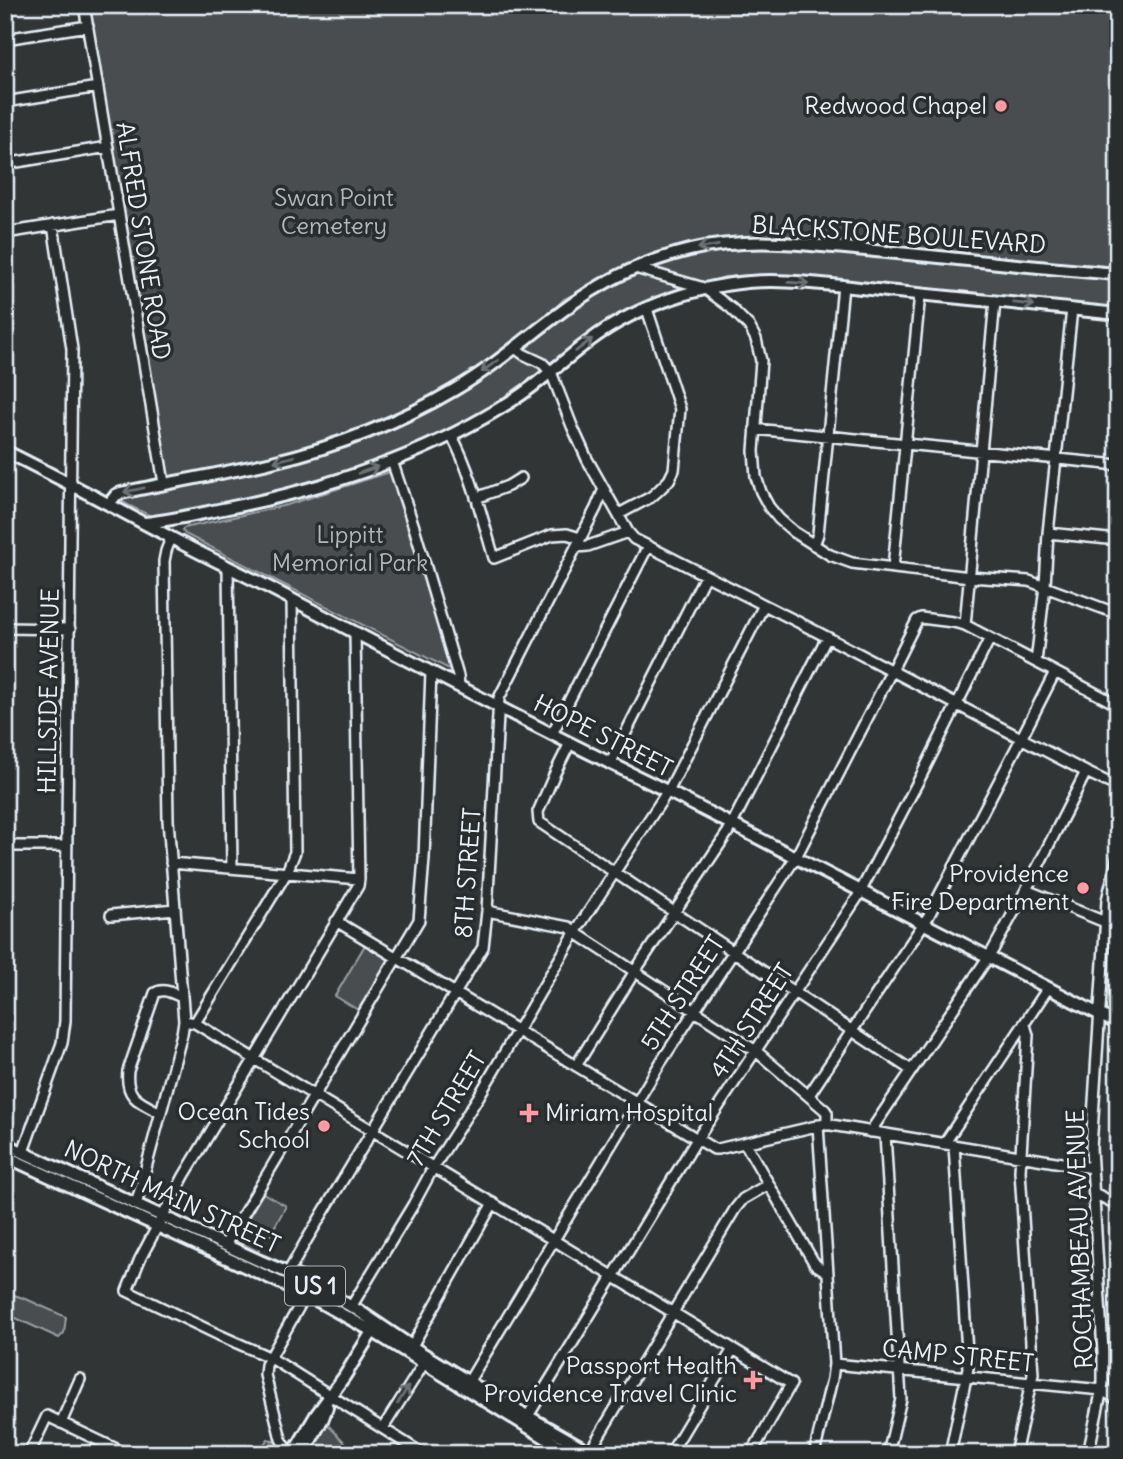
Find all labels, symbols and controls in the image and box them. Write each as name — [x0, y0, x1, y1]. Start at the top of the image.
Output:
place label: Redwood Chapel — [804, 90, 987, 120]
marker: Redwood Chapel — [993, 98, 1009, 114]
street label: ALFRED STONE ROAD — [110, 120, 178, 362]
park label: Swan Point Cemetery — [274, 182, 394, 240]
street label: BLACKSTONE BOULEVARD — [751, 209, 1047, 259]
one-way arrow — [697, 241, 720, 254]
one-way arrow — [786, 277, 809, 290]
one-way arrow — [1013, 298, 1035, 311]
one-way arrow — [575, 338, 593, 353]
one-way arrow — [481, 359, 500, 373]
one-way arrow — [273, 453, 295, 466]
one-way arrow — [356, 463, 378, 475]
one-way arrow — [123, 483, 146, 497]
park label: Lippitt Memorial Park — [272, 519, 428, 577]
street label: HILLSIDE AVENUE — [31, 588, 65, 794]
street label: HOPE STREET — [529, 687, 678, 783]
street label: 8TH STREET — [447, 807, 487, 939]
place label: Providence Fire Department — [891, 858, 1069, 916]
marker: Providence Fire Department — [1075, 880, 1091, 896]
street label: 5TH STREET — [634, 929, 730, 1056]
street label: 4TH STREET — [703, 957, 799, 1083]
street label: 7TH STREET — [400, 1045, 492, 1172]
place label: Ocean Tides School — [178, 1096, 310, 1154]
place label: Miriam Hospital — [545, 1097, 713, 1127]
marker: Miriam Hospital — [519, 1103, 539, 1123]
street label: ROCHAMBEAU AVENUE — [1059, 1109, 1099, 1369]
marker: Ocean Tides School — [316, 1118, 332, 1134]
street label: NORTH MAIN STREET — [60, 1133, 285, 1259]
road number: US 1 — [285, 1266, 345, 1306]
street label: CAMP STREET — [881, 1332, 1036, 1378]
place label: Passport Health Providence Travel Clinic — [483, 1350, 737, 1408]
marker: Passport Health Providence Travel Clinic — [743, 1370, 763, 1390]
one-way arrow — [397, 1386, 411, 1406]

